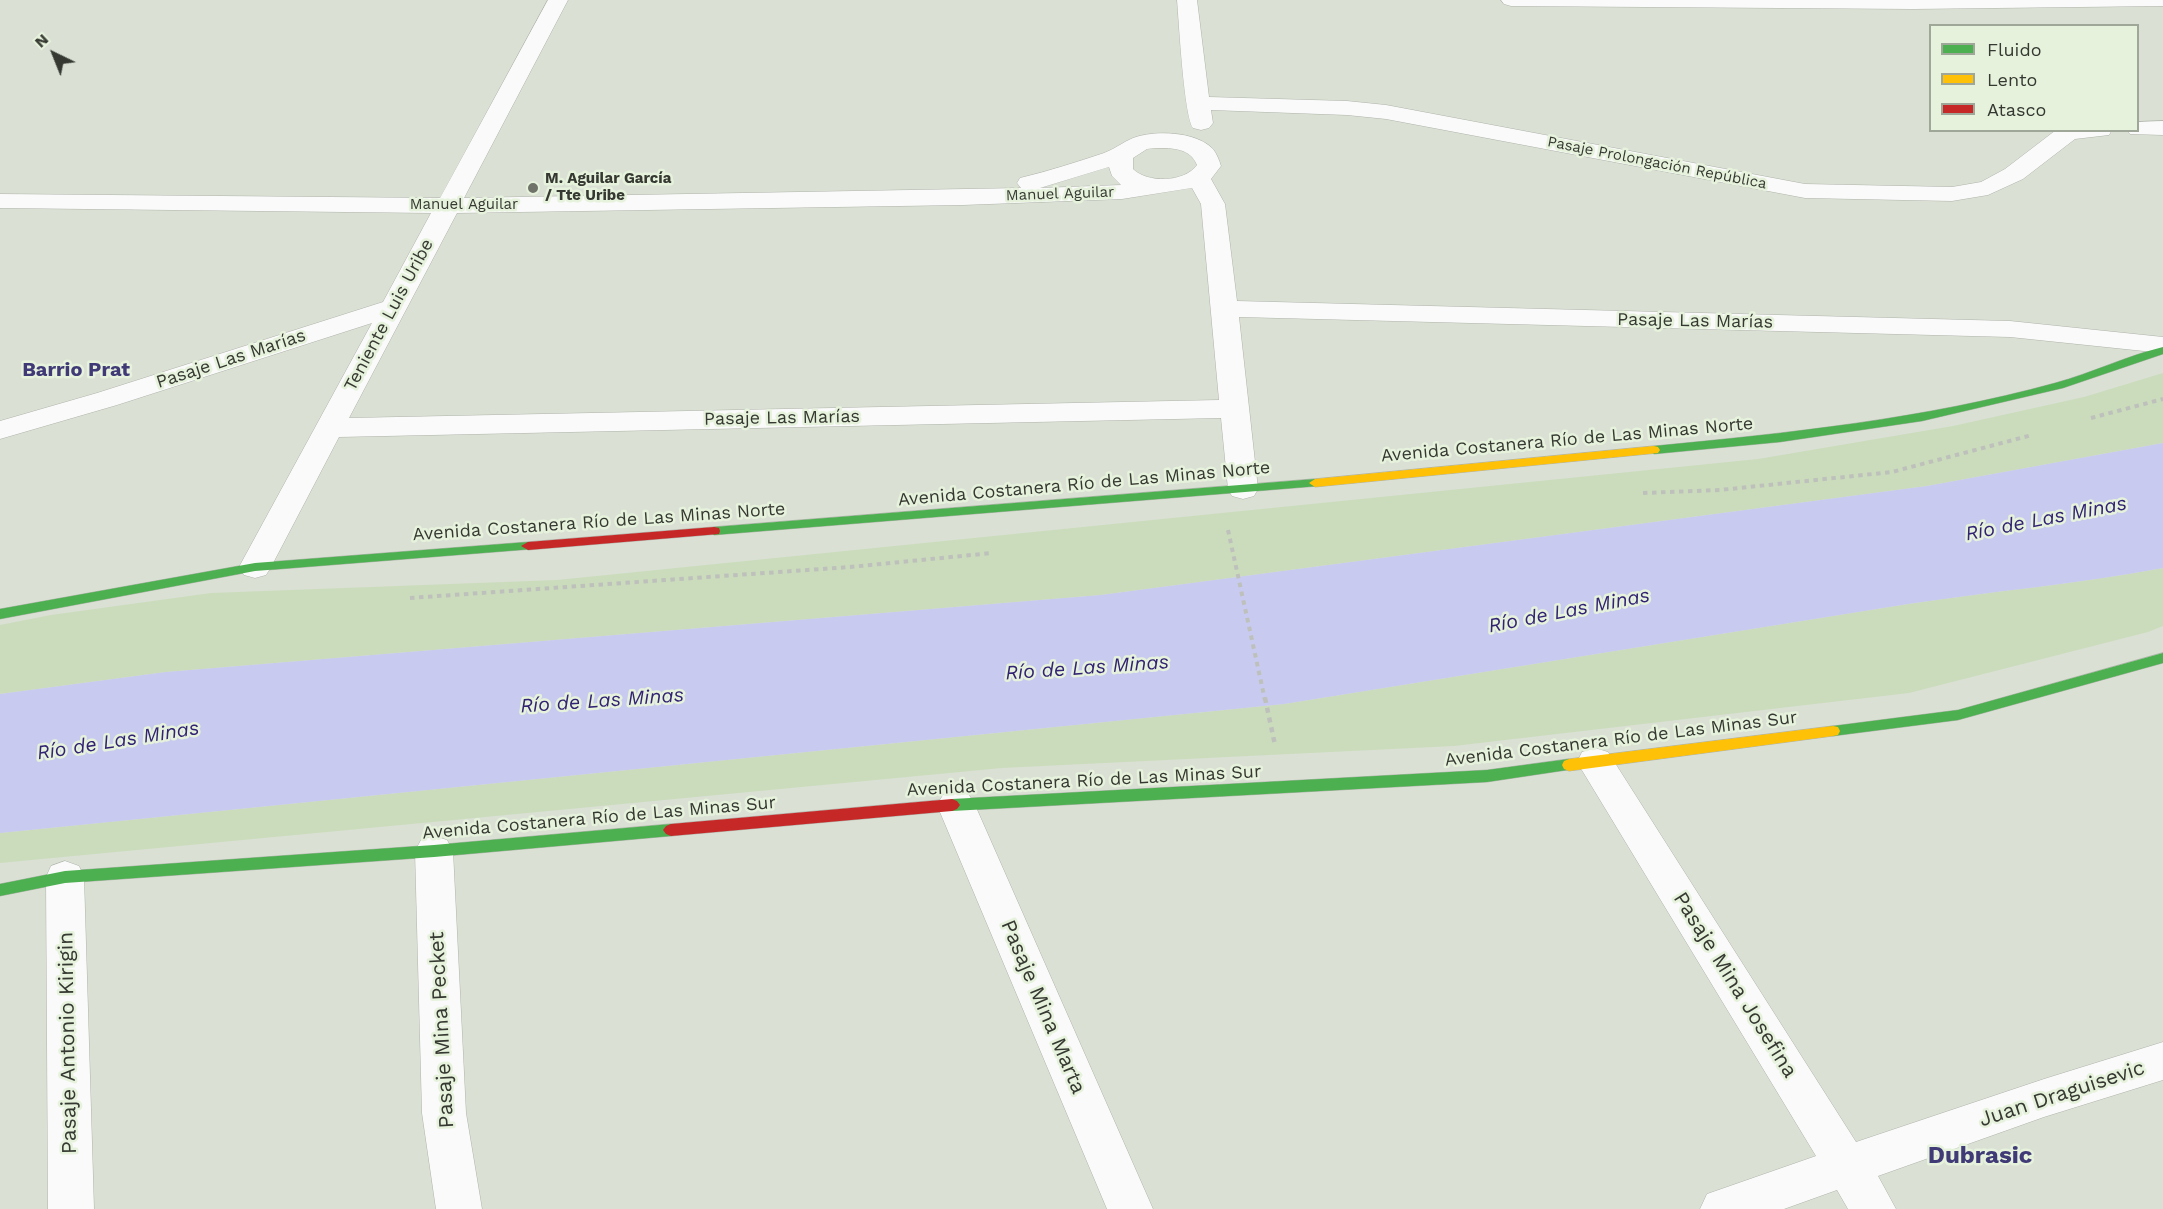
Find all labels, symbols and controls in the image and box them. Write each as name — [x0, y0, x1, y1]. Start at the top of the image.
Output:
north arrow — [24, 24, 84, 84]
legend — [1929, 24, 2139, 132]
text: N — [31, 29, 52, 51]
text: Fluido — [1987, 39, 2041, 60]
text: Lento — [1987, 69, 2037, 90]
text: Atasco — [1987, 99, 2046, 120]
street label: Pasaje Prolongación República — [1546, 133, 1768, 193]
place label: M. Aguilar García / Tte Uribe — [545, 170, 671, 205]
marker: M. Aguilar García / Tte Uribe — [526, 181, 540, 195]
street label: Manuel Aguilar — [1006, 183, 1114, 205]
street label: Manuel Aguilar — [410, 196, 518, 214]
street label: Teniente Luis Uribe — [340, 235, 438, 395]
street label: Pasaje Las Marías — [1617, 309, 1773, 333]
street label: Pasaje Las Marías — [153, 325, 309, 393]
district label: Barrio Prat — [22, 358, 130, 382]
street label: Pasaje Las Marías — [704, 406, 860, 430]
street label: Avenida Costanera Río de Las Minas Norte — [1380, 413, 1754, 467]
street label: Avenida Costanera Río de Las Minas Norte — [897, 457, 1271, 511]
water label: Río de Las Minas — [1963, 492, 2129, 546]
street label: Avenida Costanera Río de Las Minas Norte — [412, 498, 786, 546]
water label: Río de Las Minas — [1486, 584, 1652, 638]
water label: Río de Las Minas — [1004, 650, 1170, 686]
water label: Río de Las Minas — [519, 683, 685, 719]
street label: Avenida Costanera Río de Las Minas Sur — [1444, 707, 1798, 771]
water label: Río de Las Minas — [35, 716, 201, 766]
street label: Avenida Costanera Río de Las Minas Sur — [906, 761, 1262, 801]
street label: Avenida Costanera Río de Las Minas Sur — [421, 792, 777, 844]
street label: Pasaje Mina Josefina — [1668, 887, 1802, 1083]
street label: Pasaje Mina Marta — [995, 916, 1091, 1098]
street label: Pasaje Mina Pecket — [424, 931, 460, 1129]
street label: Pasaje Antonio Kirigin — [53, 932, 83, 1154]
street label: Juan Draguisevic — [1976, 1055, 2148, 1133]
district label: Dubrasic — [1928, 1142, 2032, 1170]

